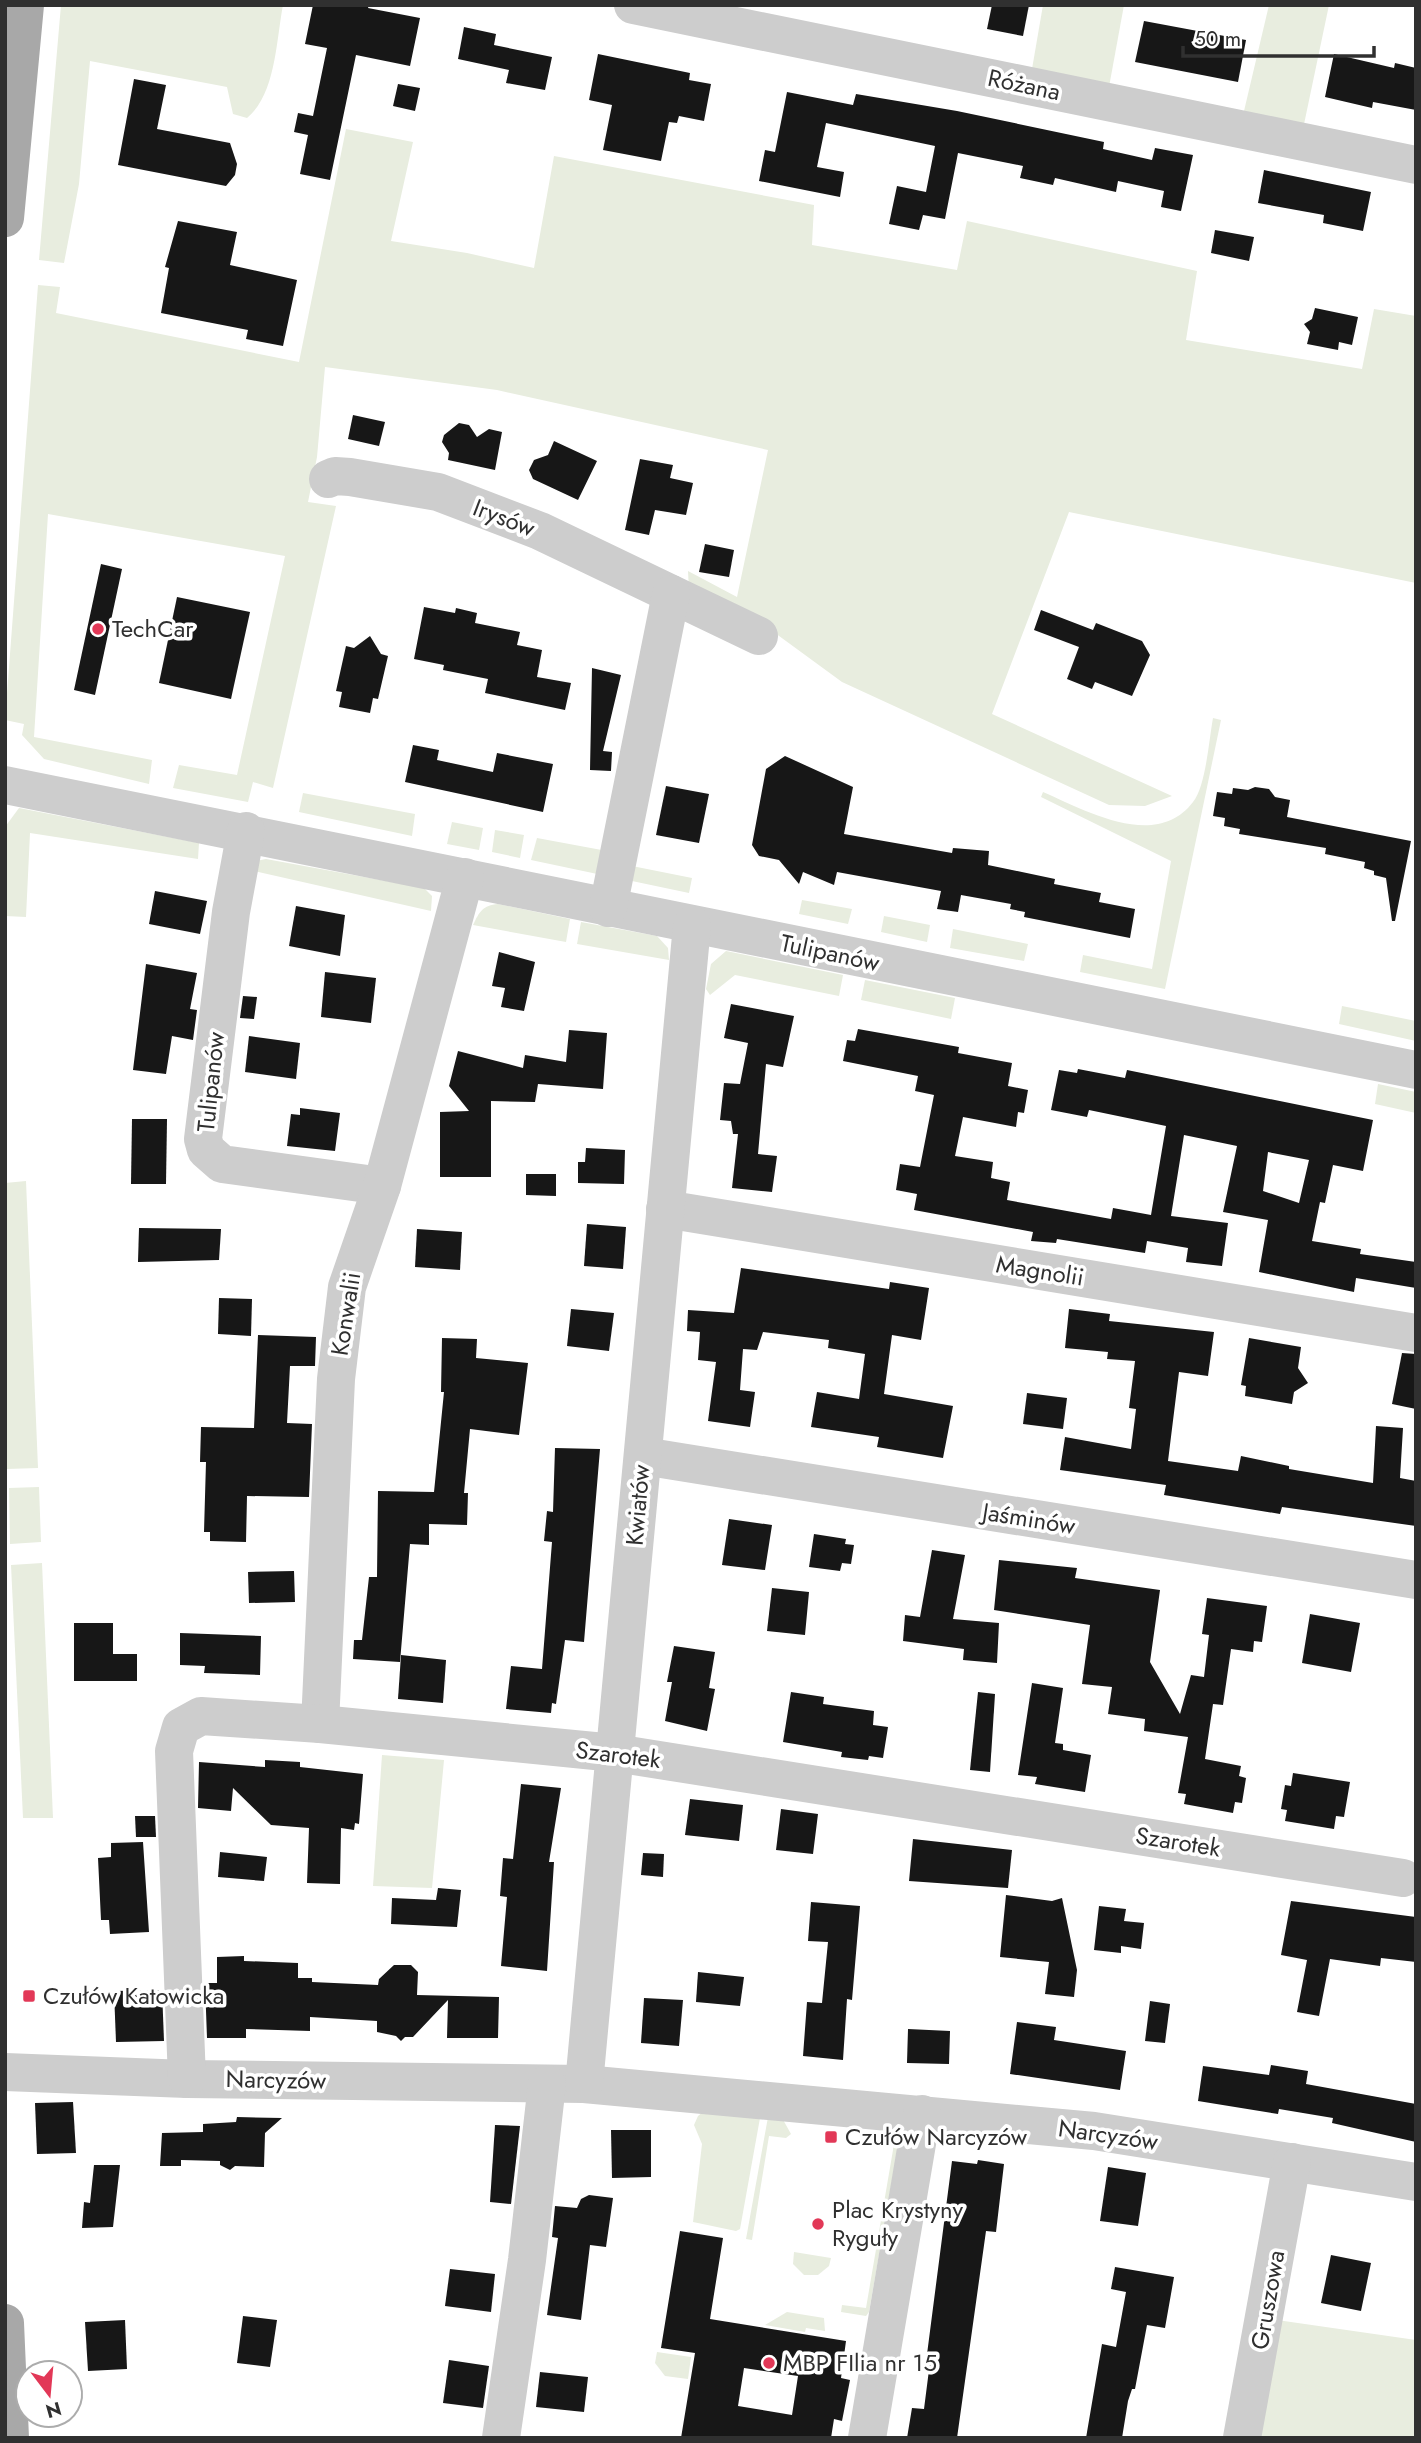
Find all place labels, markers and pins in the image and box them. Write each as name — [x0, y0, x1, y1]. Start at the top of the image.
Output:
place label: TechCar — [112, 611, 194, 646]
marker: TechCar — [90, 621, 106, 637]
place label: Czułów Katowicka — [43, 1978, 224, 2013]
marker: Czułów Katowicka — [21, 1988, 37, 2004]
place label: Czułów Narcyzów — [845, 2119, 1028, 2154]
marker: Czułów Narcyzów — [823, 2129, 839, 2145]
place label: Plac Krystyny Ryguły — [832, 2192, 963, 2255]
marker: Plac Krystyny Ryguły — [810, 2216, 826, 2232]
place label: MBP FIlia nr 15 — [783, 2345, 937, 2380]
marker: MBP FIlia nr 15 — [761, 2355, 777, 2371]

